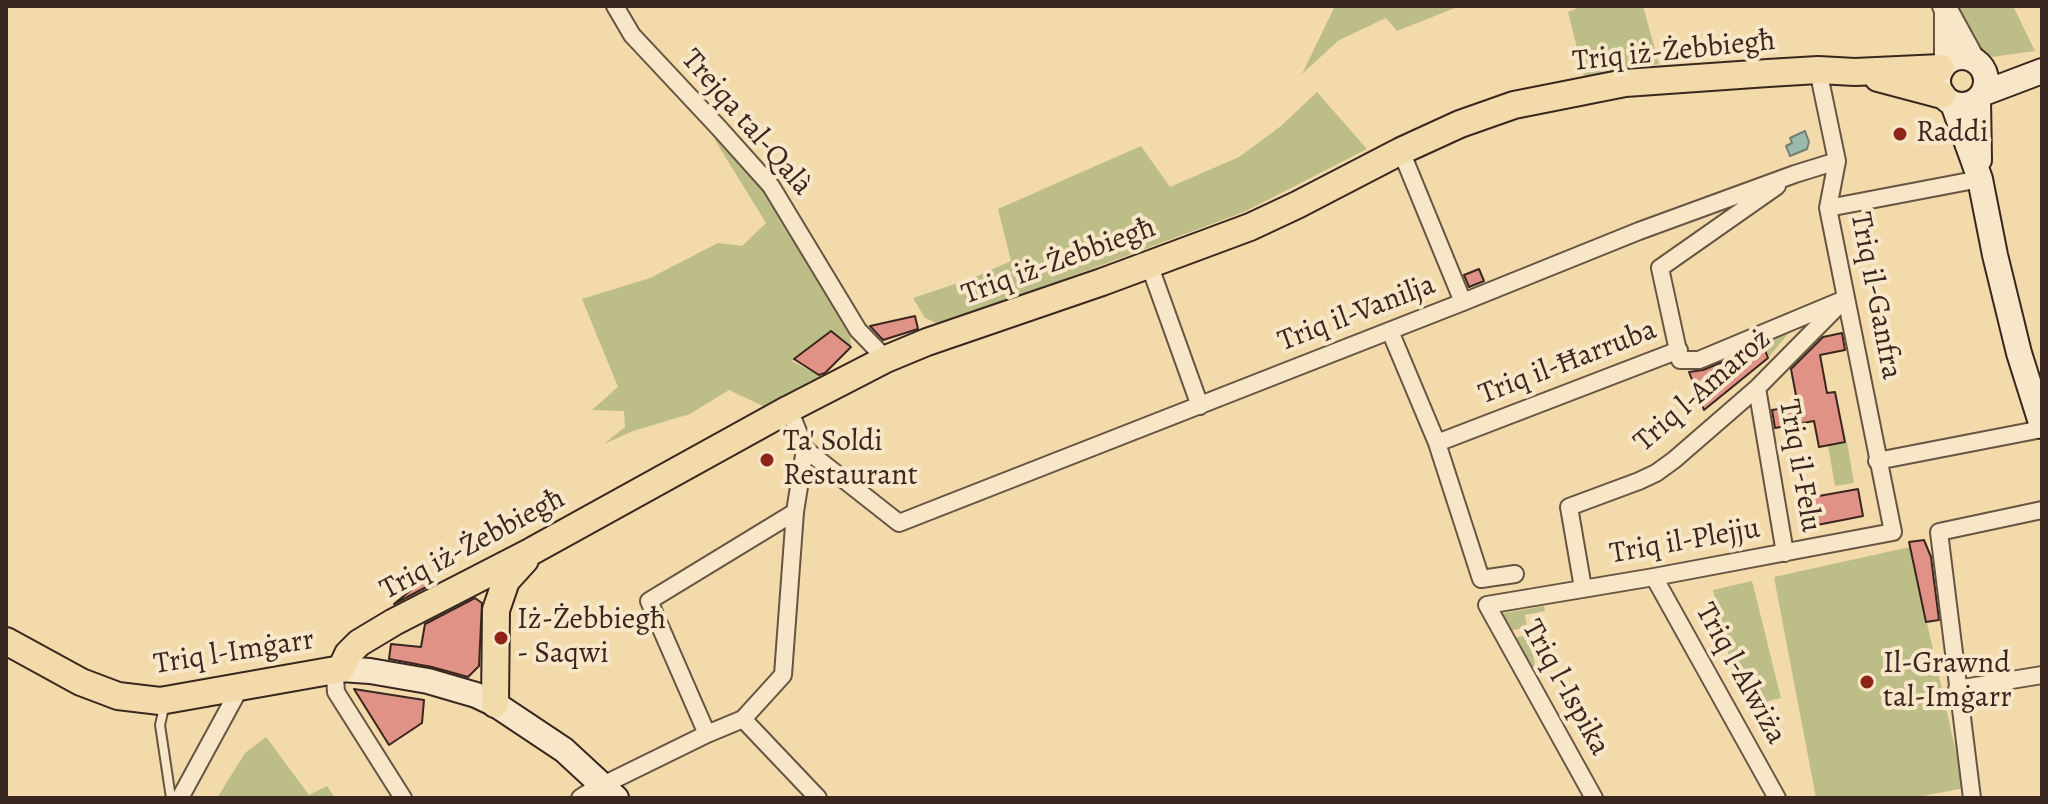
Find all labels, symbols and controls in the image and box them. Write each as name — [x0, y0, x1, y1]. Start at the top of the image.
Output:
street label: Triq iż-Żebbiegħ — [1571, 23, 1777, 81]
street label: Trejqa tal-Qalà — [673, 43, 819, 203]
place label: Raddi — [1916, 116, 1988, 152]
marker: Raddi — [1891, 125, 1909, 143]
street label: Triq iż-Żebbiegħ — [957, 210, 1161, 314]
street label: Triq il-Ganfra — [1841, 210, 1909, 382]
street label: Triq il-Vanilja — [1273, 268, 1441, 360]
street label: Triq il-Ħarruba — [1474, 313, 1662, 413]
street label: Triq l-Amaroż — [1627, 322, 1779, 460]
street label: Triq il-Felu — [1770, 397, 1828, 535]
place label: Ta' Soldi Restaurant — [783, 425, 918, 496]
marker: Ta' Soldi Restaurant — [758, 451, 776, 469]
street label: Triq iż-Żebbiegħ — [375, 481, 571, 609]
street label: Triq il-Plejju — [1607, 511, 1763, 573]
street label: Triq l-Alwiża — [1687, 597, 1793, 751]
place label: Iż-Żebbiegħ - Saqwi — [517, 603, 666, 674]
street label: Triq l-Ispika — [1513, 614, 1617, 762]
street label: Triq l-Imġarr — [151, 623, 317, 683]
marker: Iż-Żebbiegħ - Saqwi — [492, 629, 510, 647]
place label: Il-Grawnd tal-Imġarr — [1883, 647, 2012, 718]
marker: Il-Grawnd tal-Imġarr — [1858, 673, 1876, 691]

